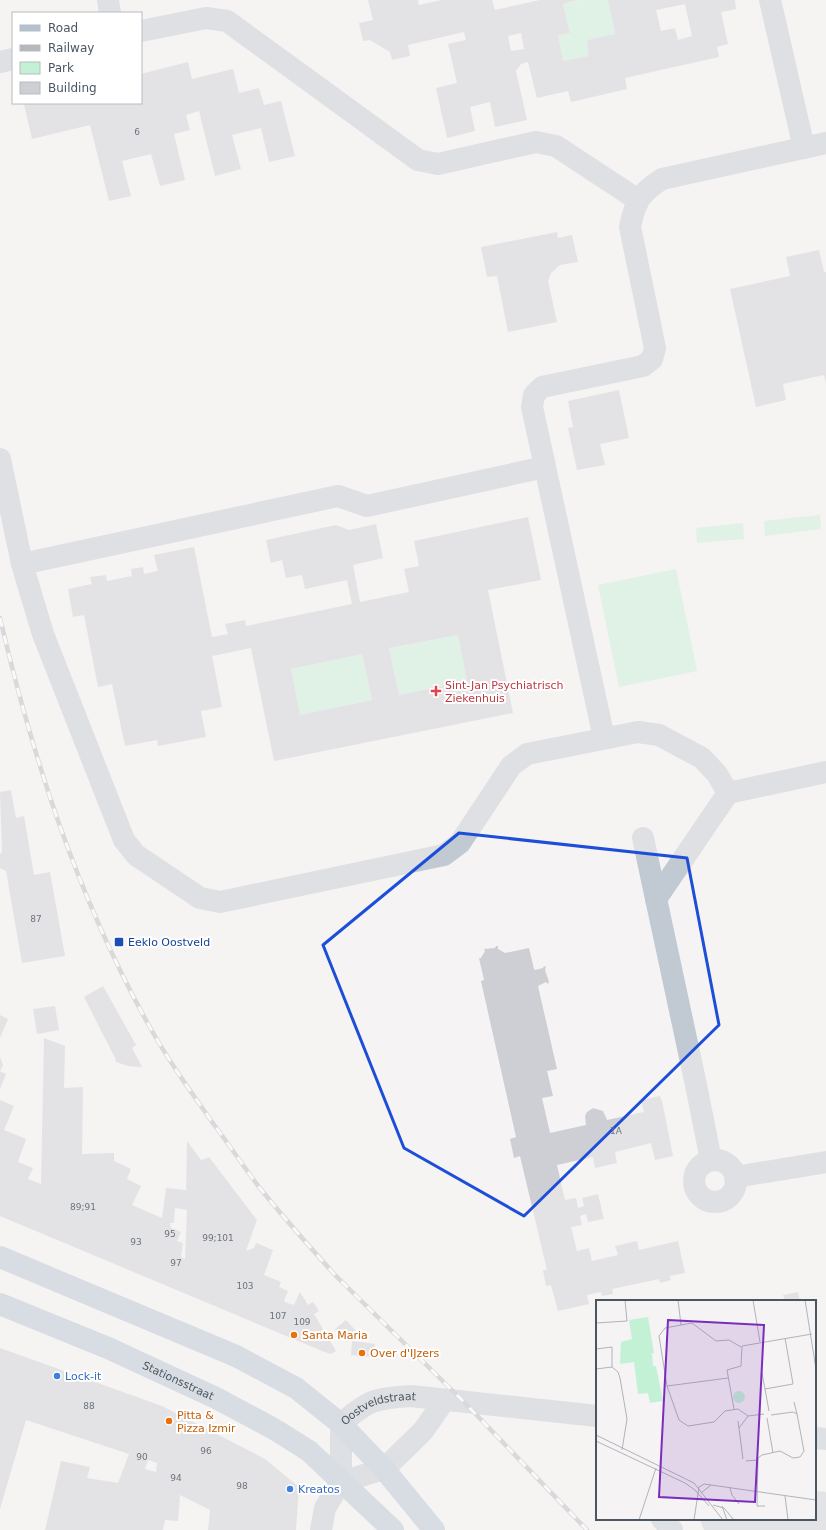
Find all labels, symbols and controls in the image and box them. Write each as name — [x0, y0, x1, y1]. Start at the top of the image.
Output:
legend — [12, 12, 142, 104]
text: Road — [48, 21, 78, 35]
text: Railway — [48, 41, 94, 55]
text: Park — [48, 61, 74, 75]
text: Building — [48, 81, 97, 95]
house number: 6 — [134, 127, 140, 137]
place label: Sint-Jan Psychiatrisch Ziekenhuis — [445, 679, 564, 705]
marker: Sint-Jan Psychiatrisch Ziekenhuis — [430, 685, 442, 697]
house number: 87 — [30, 914, 42, 924]
marker: Eeklo Oostveld — [113, 936, 125, 948]
place label: Eeklo Oostveld — [128, 936, 210, 949]
house number: 1A — [610, 1126, 623, 1136]
house number: 89;91 — [70, 1202, 96, 1212]
house number: 95 — [164, 1229, 176, 1239]
house number: 99;101 — [202, 1233, 234, 1243]
house number: 93 — [130, 1237, 142, 1247]
house number: 97 — [170, 1258, 182, 1268]
house number: 103 — [236, 1281, 254, 1291]
inset map — [596, 1300, 816, 1520]
house number: 107 — [269, 1311, 287, 1321]
house number: 109 — [293, 1317, 311, 1327]
place label: Santa Maria — [302, 1329, 368, 1342]
marker: Santa Maria — [289, 1330, 299, 1340]
place label: Over d'IJzers — [370, 1347, 440, 1360]
marker: Over d'IJzers — [357, 1348, 367, 1358]
street label: Stationsstraat — [140, 1359, 216, 1403]
place label: Lock-it — [65, 1370, 102, 1383]
marker: Lock-it — [52, 1371, 62, 1381]
street label: Oostveldstraat — [338, 1390, 417, 1428]
house number: 88 — [83, 1401, 95, 1411]
place label: Pitta & Pizza Izmir — [177, 1409, 236, 1435]
marker: Pitta & Pizza Izmir — [164, 1416, 174, 1426]
house number: 96 — [200, 1446, 212, 1456]
house number: 90 — [136, 1452, 148, 1462]
house number: 94 — [170, 1473, 182, 1483]
house number: 98 — [236, 1481, 248, 1491]
place label: Kreatos — [298, 1483, 340, 1496]
marker: Kreatos — [285, 1484, 295, 1494]

